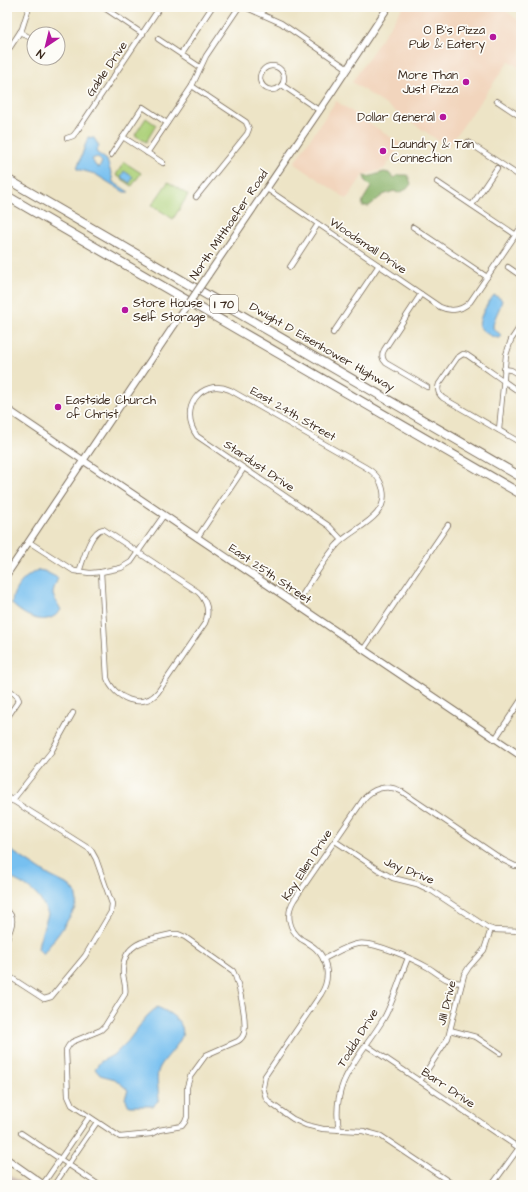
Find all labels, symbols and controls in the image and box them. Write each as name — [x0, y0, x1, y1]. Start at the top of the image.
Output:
place label: O B's Pizza Pub & Eatery — [409, 22, 485, 54]
north arrow — [26, 26, 66, 66]
marker: O B's Pizza Pub & Eatery — [488, 32, 498, 42]
street label: Gable Drive — [82, 38, 132, 100]
text: N — [33, 46, 48, 62]
place label: More Than Just Pizza — [398, 67, 458, 98]
marker: More Than Just Pizza — [461, 77, 471, 87]
place label: Dollar General — [357, 109, 435, 126]
marker: Dollar General — [438, 112, 448, 122]
place label: Laundry & Tan Connection — [391, 136, 474, 167]
marker: Laundry & Tan Connection — [378, 146, 388, 156]
street label: North Mitthoefer Road — [186, 166, 272, 284]
street label: Woodsmall Drive — [326, 214, 410, 278]
place label: Store House Self Storage — [133, 295, 206, 327]
road number: I 70 — [210, 295, 238, 313]
street label: Dwight D Eisenhower Highway — [246, 298, 398, 397]
marker: Store House Self Storage — [120, 305, 130, 315]
street label: East 24th Street — [247, 383, 339, 446]
place label: Eastside Church of Christ — [66, 392, 156, 423]
marker: Eastside Church of Christ — [53, 402, 63, 412]
street label: Stardust Drive — [220, 436, 298, 496]
street label: East 25th Street — [225, 540, 315, 608]
street label: Kay Ellen Drive — [278, 826, 338, 905]
street label: Jay Drive — [381, 853, 437, 890]
street label: Jill Drive — [433, 978, 461, 1027]
street label: Todda Drive — [333, 1005, 383, 1071]
street label: Barr Drive — [418, 1064, 479, 1113]

